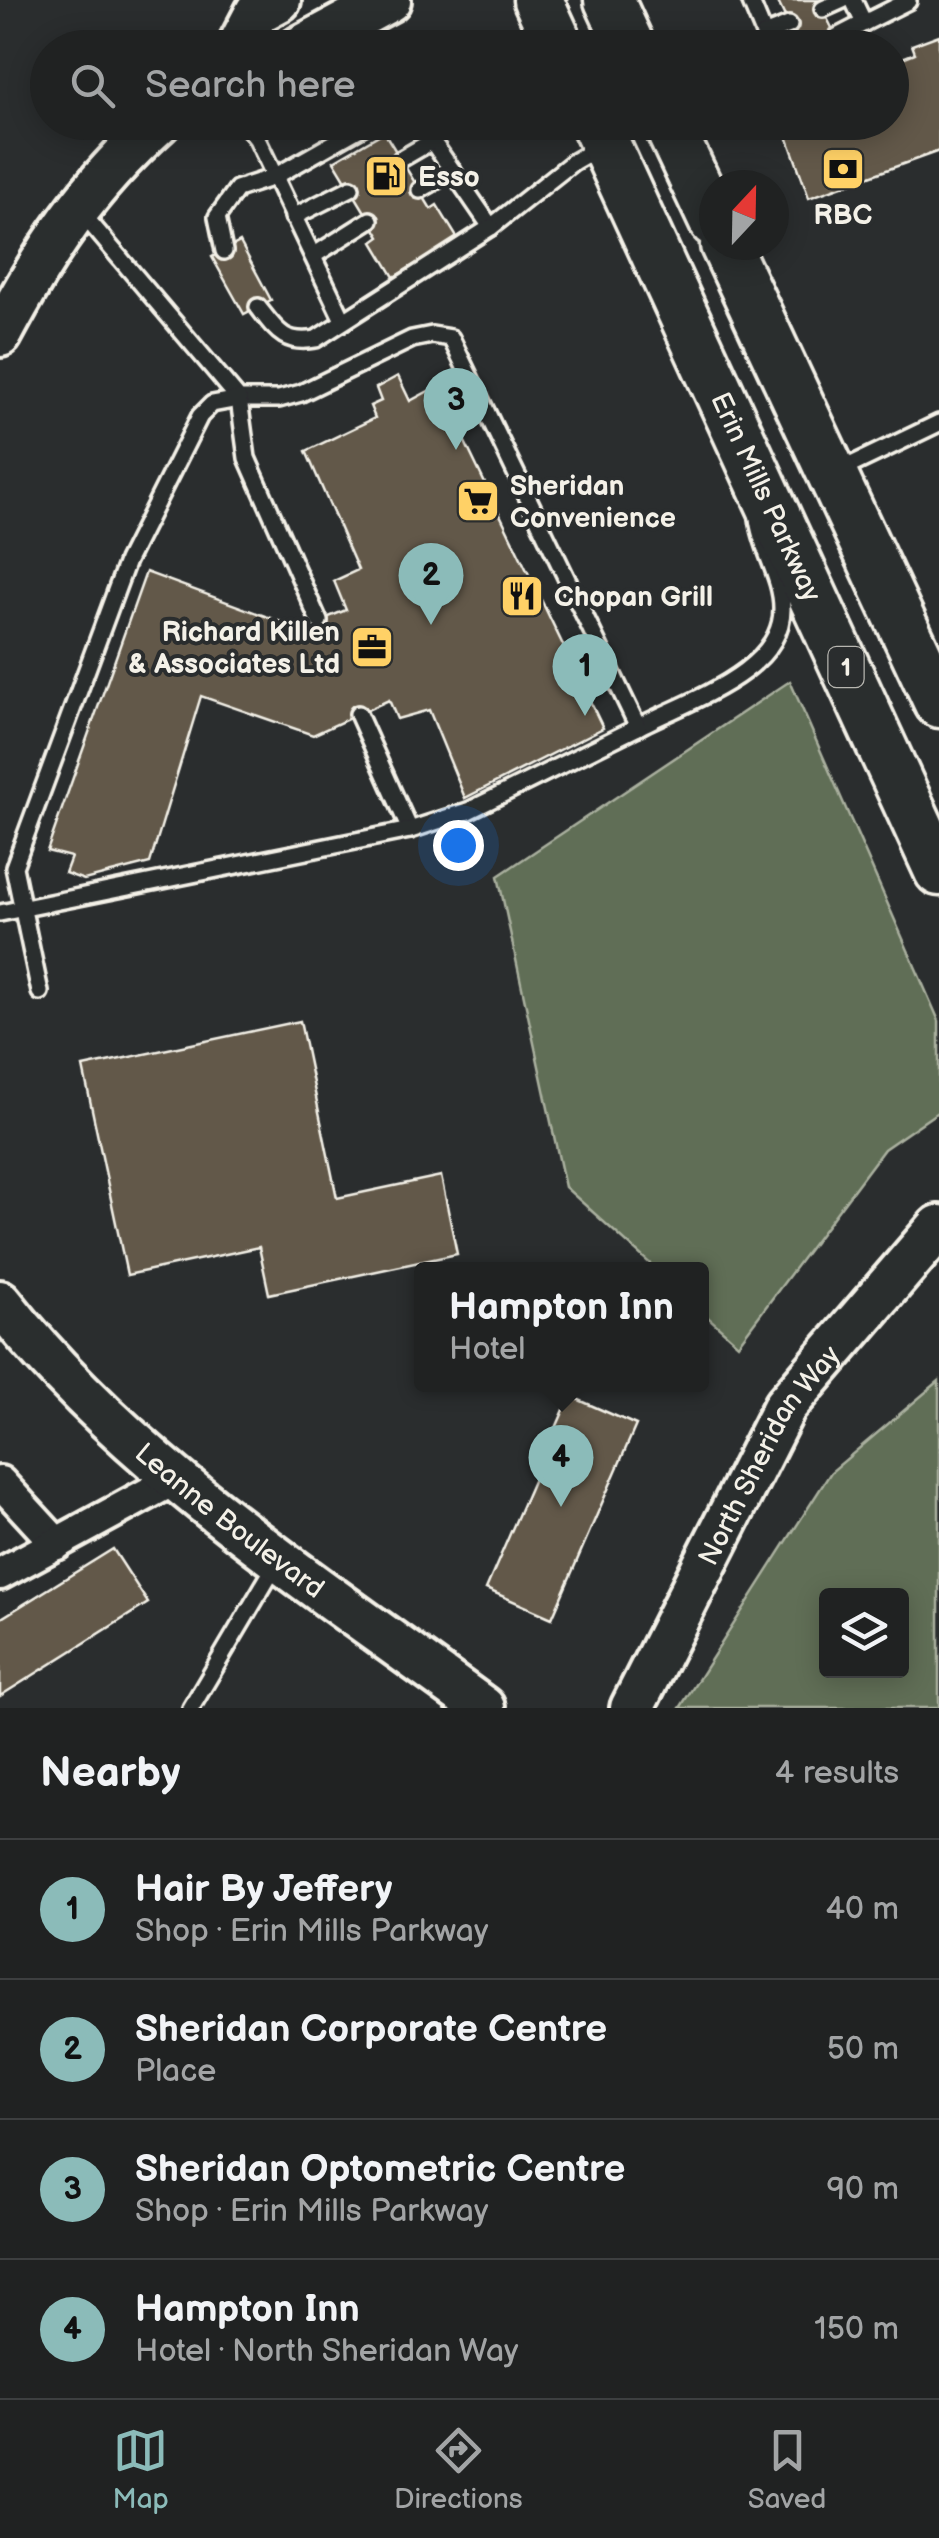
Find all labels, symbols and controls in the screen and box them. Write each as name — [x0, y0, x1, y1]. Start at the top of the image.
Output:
search box — [30, 30, 909, 140]
icon: search — [65, 58, 120, 113]
text: Search here — [145, 63, 356, 108]
bank icon: RBC — [820, 146, 866, 192]
fuel station icon: Esso — [363, 153, 409, 199]
place label: Esso — [418, 161, 480, 194]
north arrow — [699, 170, 789, 260]
place label: RBC — [814, 199, 873, 232]
pin: 3 — [424, 368, 488, 450]
street label: Erin Mills Parkway — [703, 387, 828, 607]
place label: Sheridan Convenience — [510, 470, 676, 535]
supermarket icon: Sheridan Convenience — [455, 478, 501, 524]
pin: 2 — [398, 542, 464, 625]
restaurant icon: Chopan Grill — [499, 573, 545, 619]
place label: Chopan Grill — [554, 581, 713, 614]
place label: Richard Killen & Associates Ltd — [128, 616, 340, 681]
office icon: Richard Killen & Associates Ltd — [349, 624, 395, 670]
pin: 1 — [552, 634, 618, 716]
road number: 1 — [828, 647, 864, 687]
your location — [433, 820, 484, 871]
popup — [414, 1262, 709, 1392]
text: Hampton Inn — [449, 1285, 674, 1330]
text: Hotel — [449, 1330, 525, 1369]
street label: North Sheridan Way — [692, 1339, 848, 1571]
pin: 4 — [528, 1424, 594, 1507]
street label: Leanne Boulevard — [128, 1437, 330, 1606]
map controls — [819, 1588, 909, 1678]
button: layers — [819, 1588, 909, 1678]
text: Nearby — [40, 1748, 180, 1799]
text: 4 results — [775, 1754, 899, 1793]
text: Hair By Jeffery — [135, 1867, 393, 1912]
text: 1 — [66, 1890, 79, 1929]
text: 40 m — [826, 1890, 899, 1929]
text: Shop · Erin Mills Parkway — [135, 1912, 488, 1951]
text: Sheridan Corporate Centre — [135, 2007, 607, 2052]
text: 2 — [63, 2030, 82, 2069]
text: 50 m — [827, 2030, 899, 2069]
text: Place — [135, 2052, 216, 2091]
text: Sheridan Optometric Centre — [135, 2147, 625, 2192]
text: 3 — [63, 2170, 82, 2209]
text: 90 m — [827, 2170, 899, 2209]
text: Shop · Erin Mills Parkway — [135, 2192, 488, 2231]
text: Hampton Inn — [135, 2287, 360, 2332]
text: 4 — [63, 2310, 82, 2349]
text: 150 m — [814, 2310, 899, 2349]
text: Hotel · North Sheridan Way — [135, 2332, 519, 2371]
tab: Map — [113, 2423, 169, 2516]
tab: Directions — [394, 2423, 523, 2516]
tab: Saved — [748, 2423, 826, 2516]

